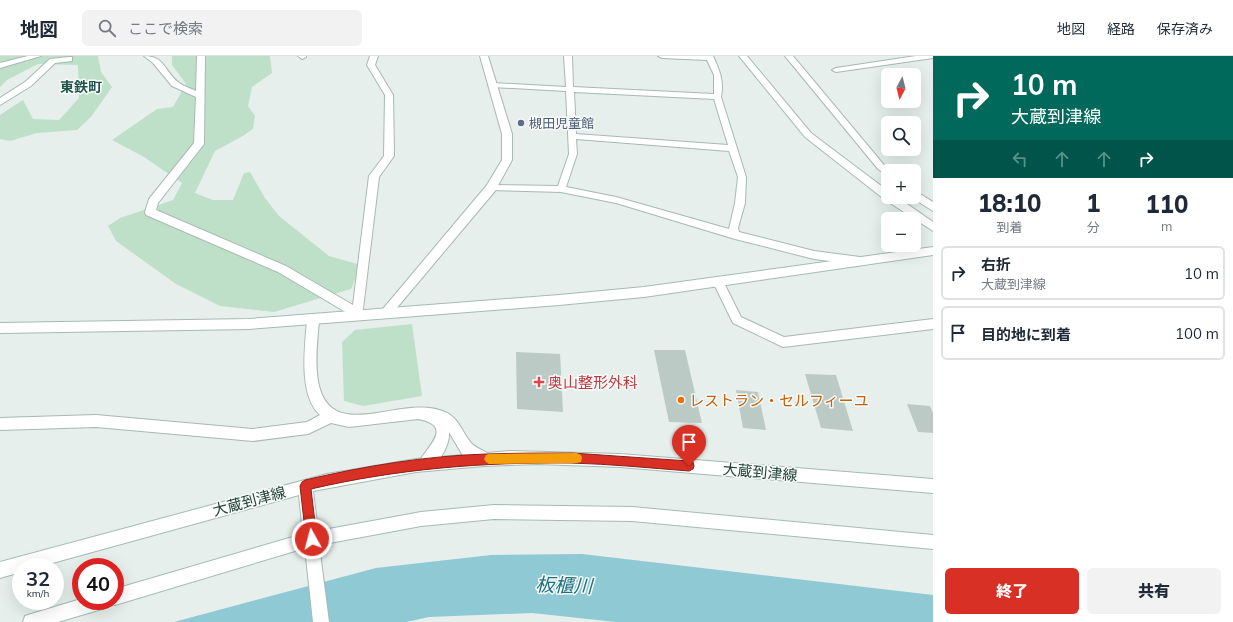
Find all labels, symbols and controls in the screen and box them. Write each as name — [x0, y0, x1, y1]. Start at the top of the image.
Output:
search box — [82, 10, 362, 46]
text: 地図 — [20, 17, 58, 41]
icon: search — [96, 17, 118, 39]
text: ここで検索 — [128, 19, 203, 38]
text: 地図 — [1057, 20, 1085, 38]
text: 経路 — [1107, 20, 1135, 38]
text: 保存済み — [1157, 20, 1213, 38]
text: 10 m — [1011, 67, 1077, 102]
north arrow — [881, 68, 921, 108]
map controls — [881, 68, 921, 252]
icon: right — [945, 72, 997, 124]
district label: 東鉄町 — [60, 78, 102, 96]
text: 大蔵到津線 — [1011, 105, 1101, 128]
place label: 槻田児童館 — [529, 115, 594, 131]
button: search — [881, 116, 921, 156]
marker: 槻田児童館 — [516, 118, 526, 128]
icon: left — [1009, 148, 1031, 170]
icon: ahead — [1051, 148, 1073, 170]
icon: ahead — [1093, 148, 1115, 170]
icon: right — [1135, 148, 1157, 170]
button: + — [881, 164, 921, 204]
text: 18:10 — [978, 188, 1041, 218]
text: 1 — [1086, 188, 1101, 218]
text: 110 — [1145, 189, 1188, 219]
button: − — [881, 212, 921, 252]
text: m — [1161, 218, 1172, 234]
text: 到着 — [997, 219, 1023, 235]
text: 分 — [1087, 219, 1100, 235]
text: 右折 — [981, 255, 1011, 274]
icon: right — [947, 262, 969, 284]
text: 10 m — [1184, 264, 1219, 283]
text: 大蔵到津線 — [981, 276, 1046, 292]
icon: arrive — [947, 322, 969, 344]
text: 100 m — [1175, 324, 1219, 343]
text: 目的地に到着 — [981, 325, 1071, 344]
place label: 奥山整形外科 — [548, 373, 638, 392]
marker: 奥山整形外科 — [533, 376, 545, 388]
place label: レストラン・セルフィーユ — [689, 391, 869, 410]
marker: レストラン・セルフィーユ — [676, 395, 686, 405]
pin — [672, 425, 706, 466]
icon: arrive — [678, 431, 700, 453]
street label: 大蔵到津線 — [722, 459, 798, 485]
street label: 大蔵到津線 — [210, 482, 288, 520]
position arrow — [291, 518, 333, 560]
speed limit sign: 40 — [72, 558, 124, 610]
text: 32 — [26, 566, 50, 591]
button: 終了 — [945, 568, 1079, 614]
button: 共有 — [1087, 568, 1221, 614]
water label: 板櫃川 — [535, 572, 595, 598]
text: km/h — [27, 587, 49, 600]

